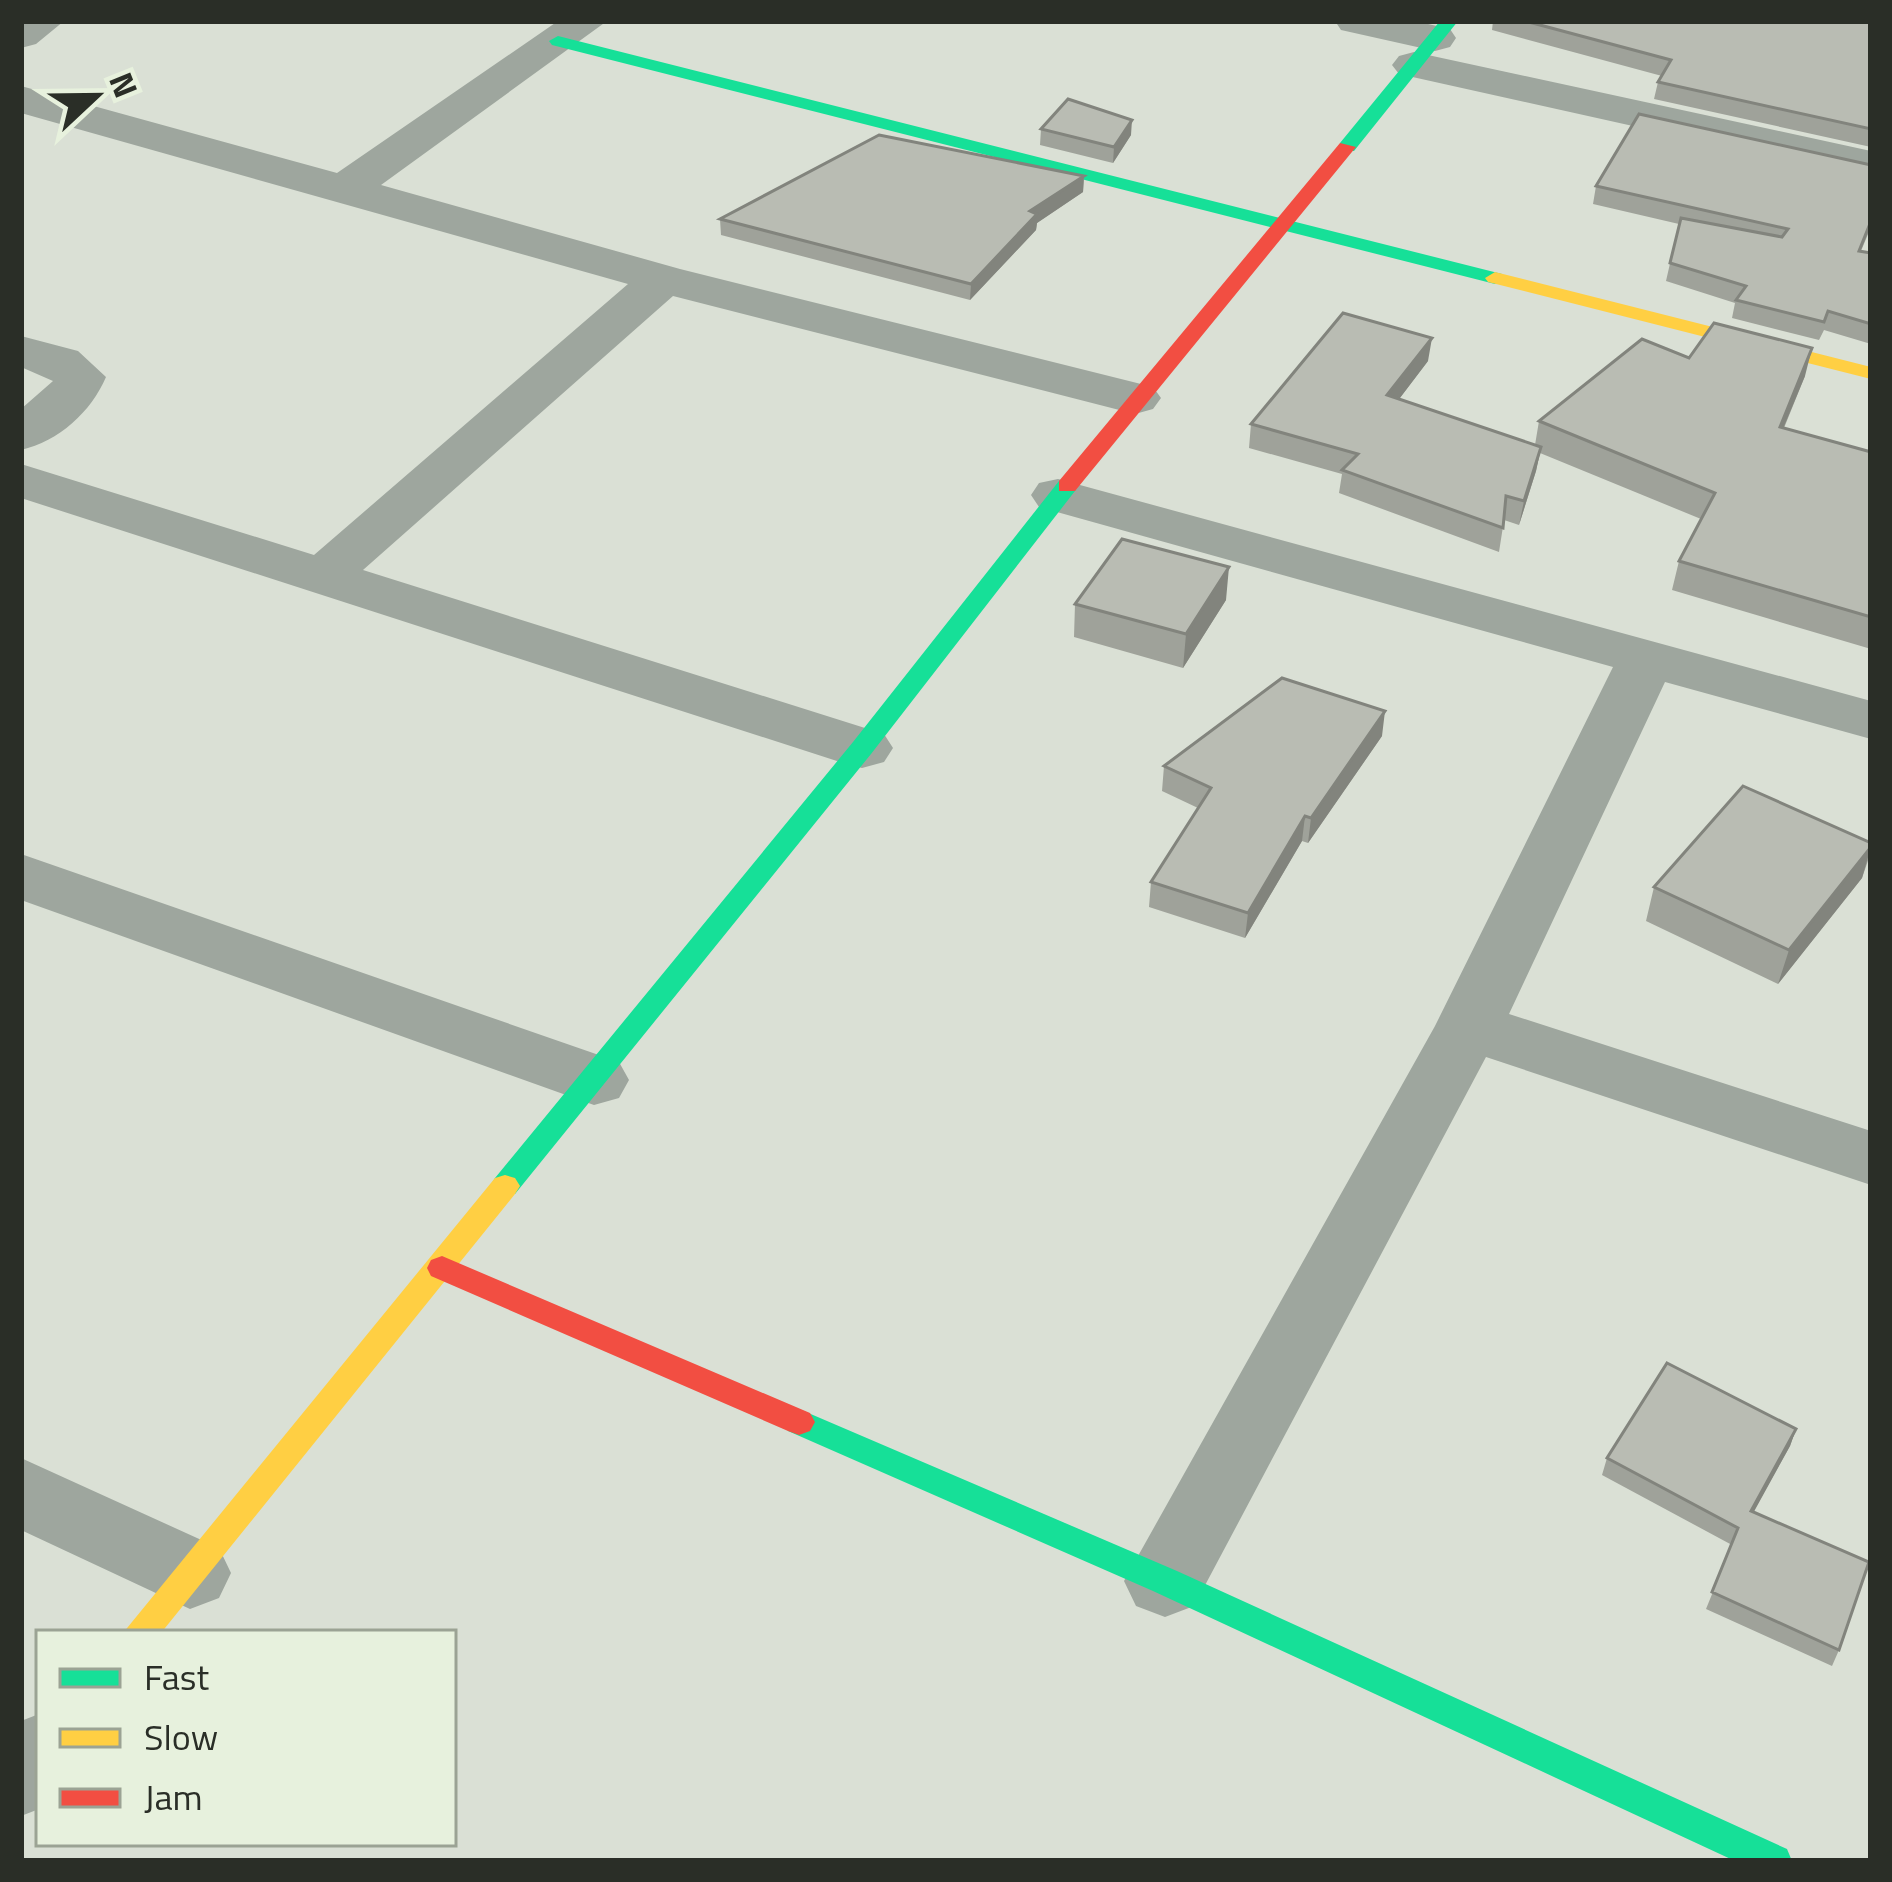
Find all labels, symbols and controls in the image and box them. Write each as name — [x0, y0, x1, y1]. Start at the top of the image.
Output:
north arrow — [36, 36, 156, 156]
text: N — [96, 65, 151, 105]
legend — [36, 1630, 456, 1846]
text: Fast — [144, 1649, 210, 1704]
text: Slow — [144, 1709, 218, 1764]
text: Jam — [144, 1769, 203, 1824]

